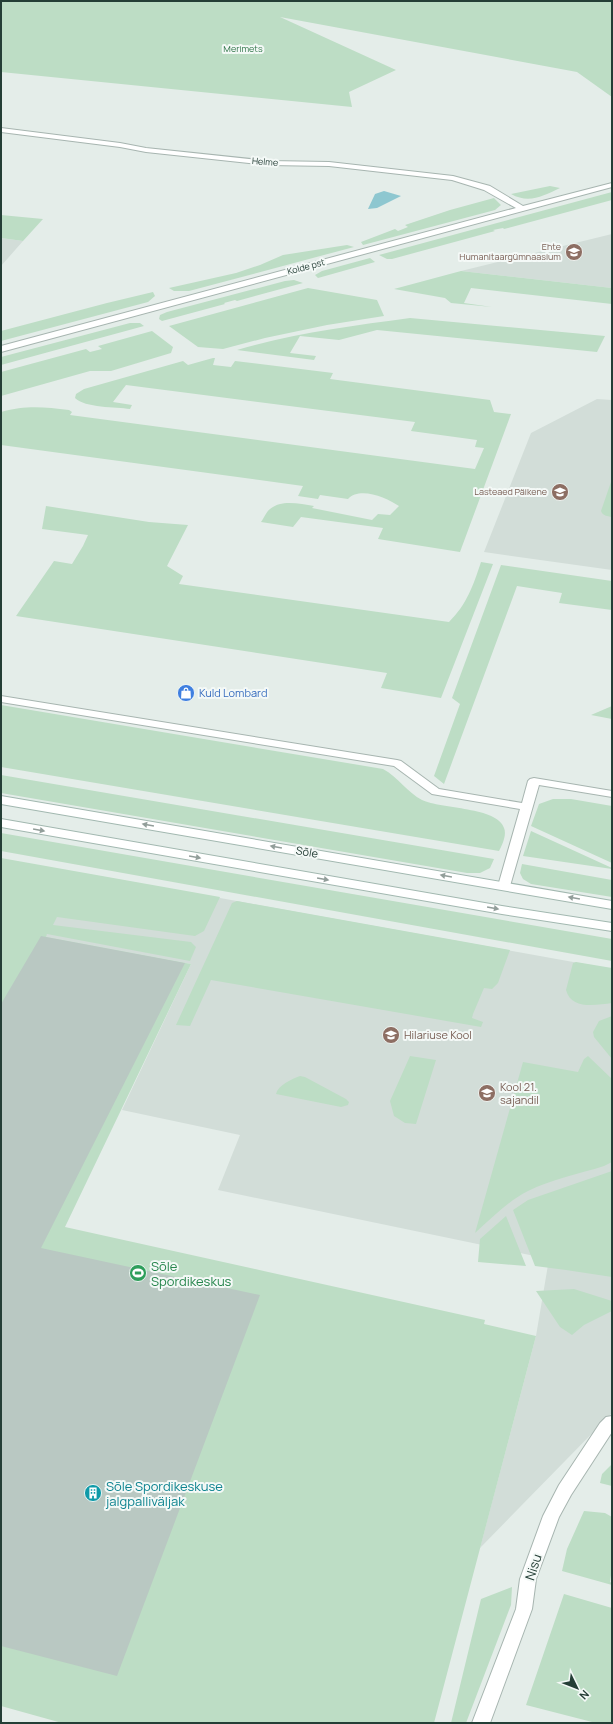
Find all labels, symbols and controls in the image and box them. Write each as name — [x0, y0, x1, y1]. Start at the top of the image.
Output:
park label: Merimets — [223, 42, 263, 55]
street label: Helme — [251, 154, 279, 169]
place label: Ehte Humanitaargümnaasium — [459, 240, 561, 263]
school or university icon: Ehte Humanitaargümnaasium — [564, 242, 584, 262]
street label: Kolde pst — [286, 255, 326, 278]
school or university icon: Lasteaed Päikene — [550, 482, 570, 502]
place label: Lasteaed Päikene — [474, 485, 547, 498]
shop icon: Kuld Lombard — [176, 683, 196, 703]
place label: Kuld Lombard — [199, 685, 267, 700]
one-way arrow — [142, 822, 154, 828]
one-way arrow — [33, 827, 46, 833]
street label: Sõle — [295, 842, 320, 861]
one-way arrow — [270, 844, 282, 850]
one-way arrow — [189, 854, 201, 860]
one-way arrow — [439, 873, 452, 879]
one-way arrow — [317, 876, 329, 882]
one-way arrow — [568, 895, 580, 901]
one-way arrow — [487, 905, 499, 911]
school or university icon: Hilariuse Kool — [381, 1025, 401, 1045]
place label: Hilariuse Kool — [404, 1027, 472, 1042]
place label: Kool 21. sajandil — [500, 1079, 539, 1107]
school or university icon: Kool 21. sajandil — [477, 1083, 497, 1103]
place label: Sõle Spordikeskus — [151, 1257, 232, 1290]
sports icon: Sõle Spordikeskus — [128, 1263, 148, 1283]
place label: Sõle Spordikeskuse jalgpalliväljak — [105, 1477, 223, 1510]
building icon: Sõle Spordikeskuse jalgpalliväljak — [83, 1483, 103, 1503]
street label: Nisu — [520, 1552, 546, 1582]
north arrow — [557, 1668, 597, 1708]
text: N — [576, 1687, 593, 1703]

